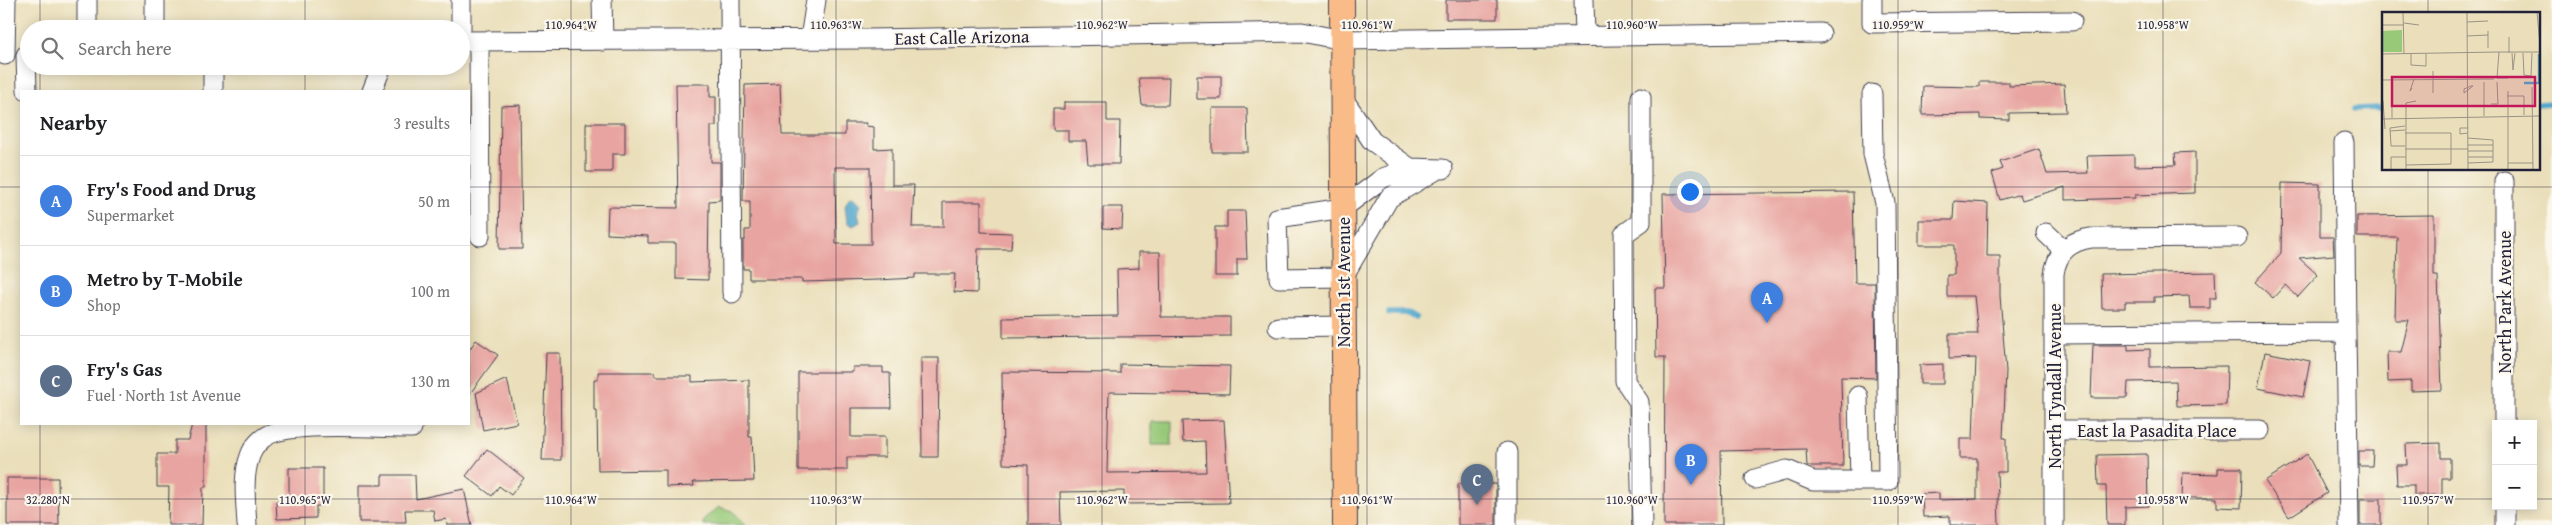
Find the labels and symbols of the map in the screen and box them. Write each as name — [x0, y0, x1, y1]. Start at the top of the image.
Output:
inset map — [2382, 12, 2540, 170]
text: 110.964°W — [545, 16, 598, 33]
text: 110.963°W — [810, 16, 863, 33]
text: 110.962°W — [1076, 16, 1129, 33]
text: 110.961°W — [1341, 16, 1394, 33]
text: 110.960°W — [1606, 16, 1659, 33]
text: 110.959°W — [1872, 16, 1925, 33]
text: 110.958°W — [2137, 16, 2190, 33]
street label: East Calle Arizona — [894, 22, 1030, 52]
your location — [1677, 179, 1703, 205]
street label: North 1st Avenue — [1330, 217, 1357, 347]
street label: North Park Avenue — [2491, 231, 2518, 373]
pin: A — [1751, 282, 1783, 323]
street label: North Tyndall Avenue — [2041, 303, 2068, 469]
street label: East la Pasadita Place — [2077, 417, 2237, 444]
pin: B — [1675, 444, 1707, 485]
pin: C — [1461, 464, 1493, 505]
text: 32.280°N — [26, 491, 70, 508]
text: 110.965°W — [279, 491, 332, 508]
text: 110.964°W — [545, 491, 598, 508]
text: 110.963°W — [810, 491, 863, 508]
text: 110.962°W — [1076, 491, 1129, 508]
text: 110.961°W — [1341, 491, 1394, 508]
text: 110.960°W — [1606, 491, 1659, 508]
text: 110.959°W — [1872, 491, 1925, 508]
text: 110.958°W — [2137, 491, 2190, 508]
text: 110.957°W — [2402, 491, 2455, 508]

